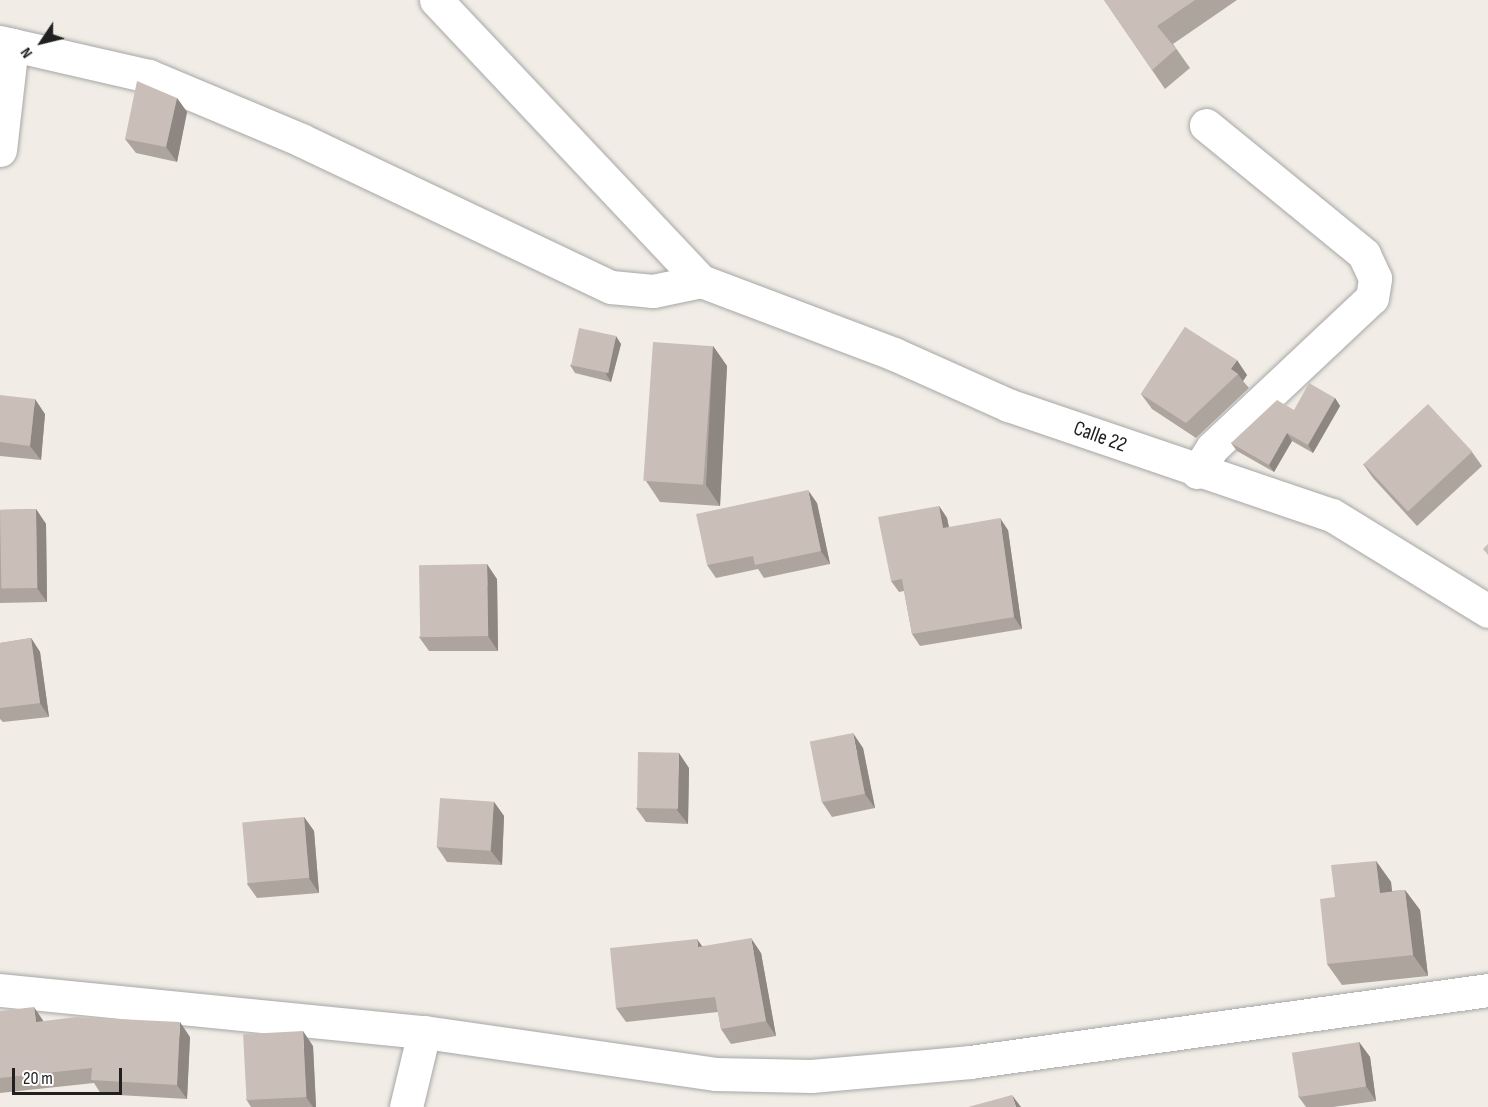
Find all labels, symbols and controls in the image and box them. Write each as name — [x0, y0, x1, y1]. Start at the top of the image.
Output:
north arrow — [12, 12, 72, 72]
text: N — [17, 44, 37, 62]
street label: Calle 22 — [1070, 416, 1130, 458]
scale bar — [15, 1056, 124, 1094]
text: 20 m — [23, 1068, 53, 1089]

